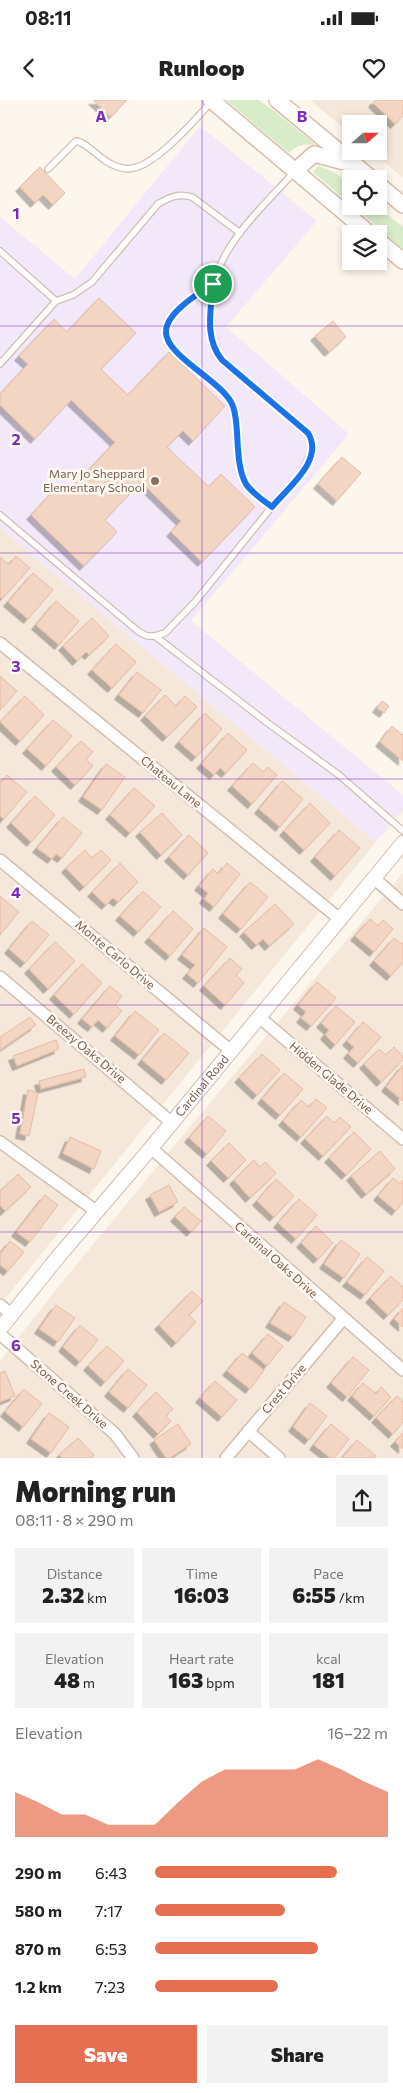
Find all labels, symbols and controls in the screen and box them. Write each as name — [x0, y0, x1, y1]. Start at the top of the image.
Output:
text: 08:11 — [25, 6, 72, 29]
icon: back — [15, 54, 43, 82]
text: Runloop — [158, 54, 245, 81]
icon: heart — [360, 54, 388, 82]
text: A — [95, 106, 107, 125]
text: B — [297, 106, 308, 125]
north arrow — [342, 115, 388, 160]
map controls — [342, 115, 387, 270]
button: locate — [342, 170, 387, 215]
text: 1 — [12, 203, 20, 222]
button: layers — [342, 225, 387, 270]
pin — [192, 263, 234, 305]
icon: arrive — [199, 270, 227, 298]
text: 2 — [11, 429, 21, 448]
place label: Mary Jo Sheppard Elementary School — [43, 466, 145, 494]
marker: Mary Jo Sheppard Elementary School — [149, 475, 161, 487]
text: 3 — [11, 656, 21, 675]
street label: Chateau Lane — [138, 752, 205, 810]
text: 4 — [11, 882, 21, 901]
street label: Monte Carlo Drive — [73, 917, 158, 992]
street label: Breezy Oaks Drive — [44, 1011, 129, 1085]
street label: Hidden Glade Drive — [287, 1038, 376, 1116]
street label: Cardinal Road — [172, 1052, 231, 1119]
text: 5 — [11, 1108, 21, 1127]
street label: Cardinal Oaks Drive — [232, 1218, 321, 1300]
text: 6 — [11, 1335, 21, 1354]
street label: Stone Creek Drive — [28, 1356, 111, 1431]
street label: Crest Drive — [258, 1361, 308, 1416]
text: Morning run — [15, 1474, 176, 1508]
button: share — [336, 1475, 388, 1527]
text: 08:11 · 8 × 290 m — [15, 1510, 133, 1529]
text: Distance — [47, 1565, 102, 1582]
text: Time — [185, 1565, 218, 1582]
text: Pace — [313, 1565, 344, 1582]
text: 2.32 — [42, 1582, 84, 1607]
text: 16:03 — [174, 1582, 229, 1607]
text: 6:55 — [292, 1582, 336, 1607]
text: km — [84, 1589, 107, 1606]
text: /km — [336, 1589, 365, 1606]
text: Elevation — [45, 1650, 104, 1667]
text: Heart rate — [169, 1650, 234, 1667]
text: kcal — [316, 1650, 341, 1667]
text: 48 — [54, 1667, 80, 1692]
text: 163 — [168, 1667, 203, 1692]
text: 181 — [312, 1667, 345, 1692]
text: m — [80, 1674, 95, 1691]
text: bpm — [203, 1674, 235, 1691]
text: Elevation — [15, 1723, 83, 1742]
text: 16–22 m — [327, 1723, 388, 1742]
text: 290 m — [15, 1863, 62, 1882]
text: 6:43 — [95, 1863, 127, 1882]
text: 580 m — [15, 1901, 62, 1920]
text: 7:17 — [95, 1901, 123, 1920]
text: 870 m — [15, 1939, 61, 1958]
text: 6:53 — [95, 1939, 127, 1958]
text: 1.2 km — [15, 1977, 62, 1996]
text: 7:23 — [95, 1977, 125, 1996]
button: Save — [15, 2025, 197, 2083]
button: Share — [207, 2025, 388, 2083]

